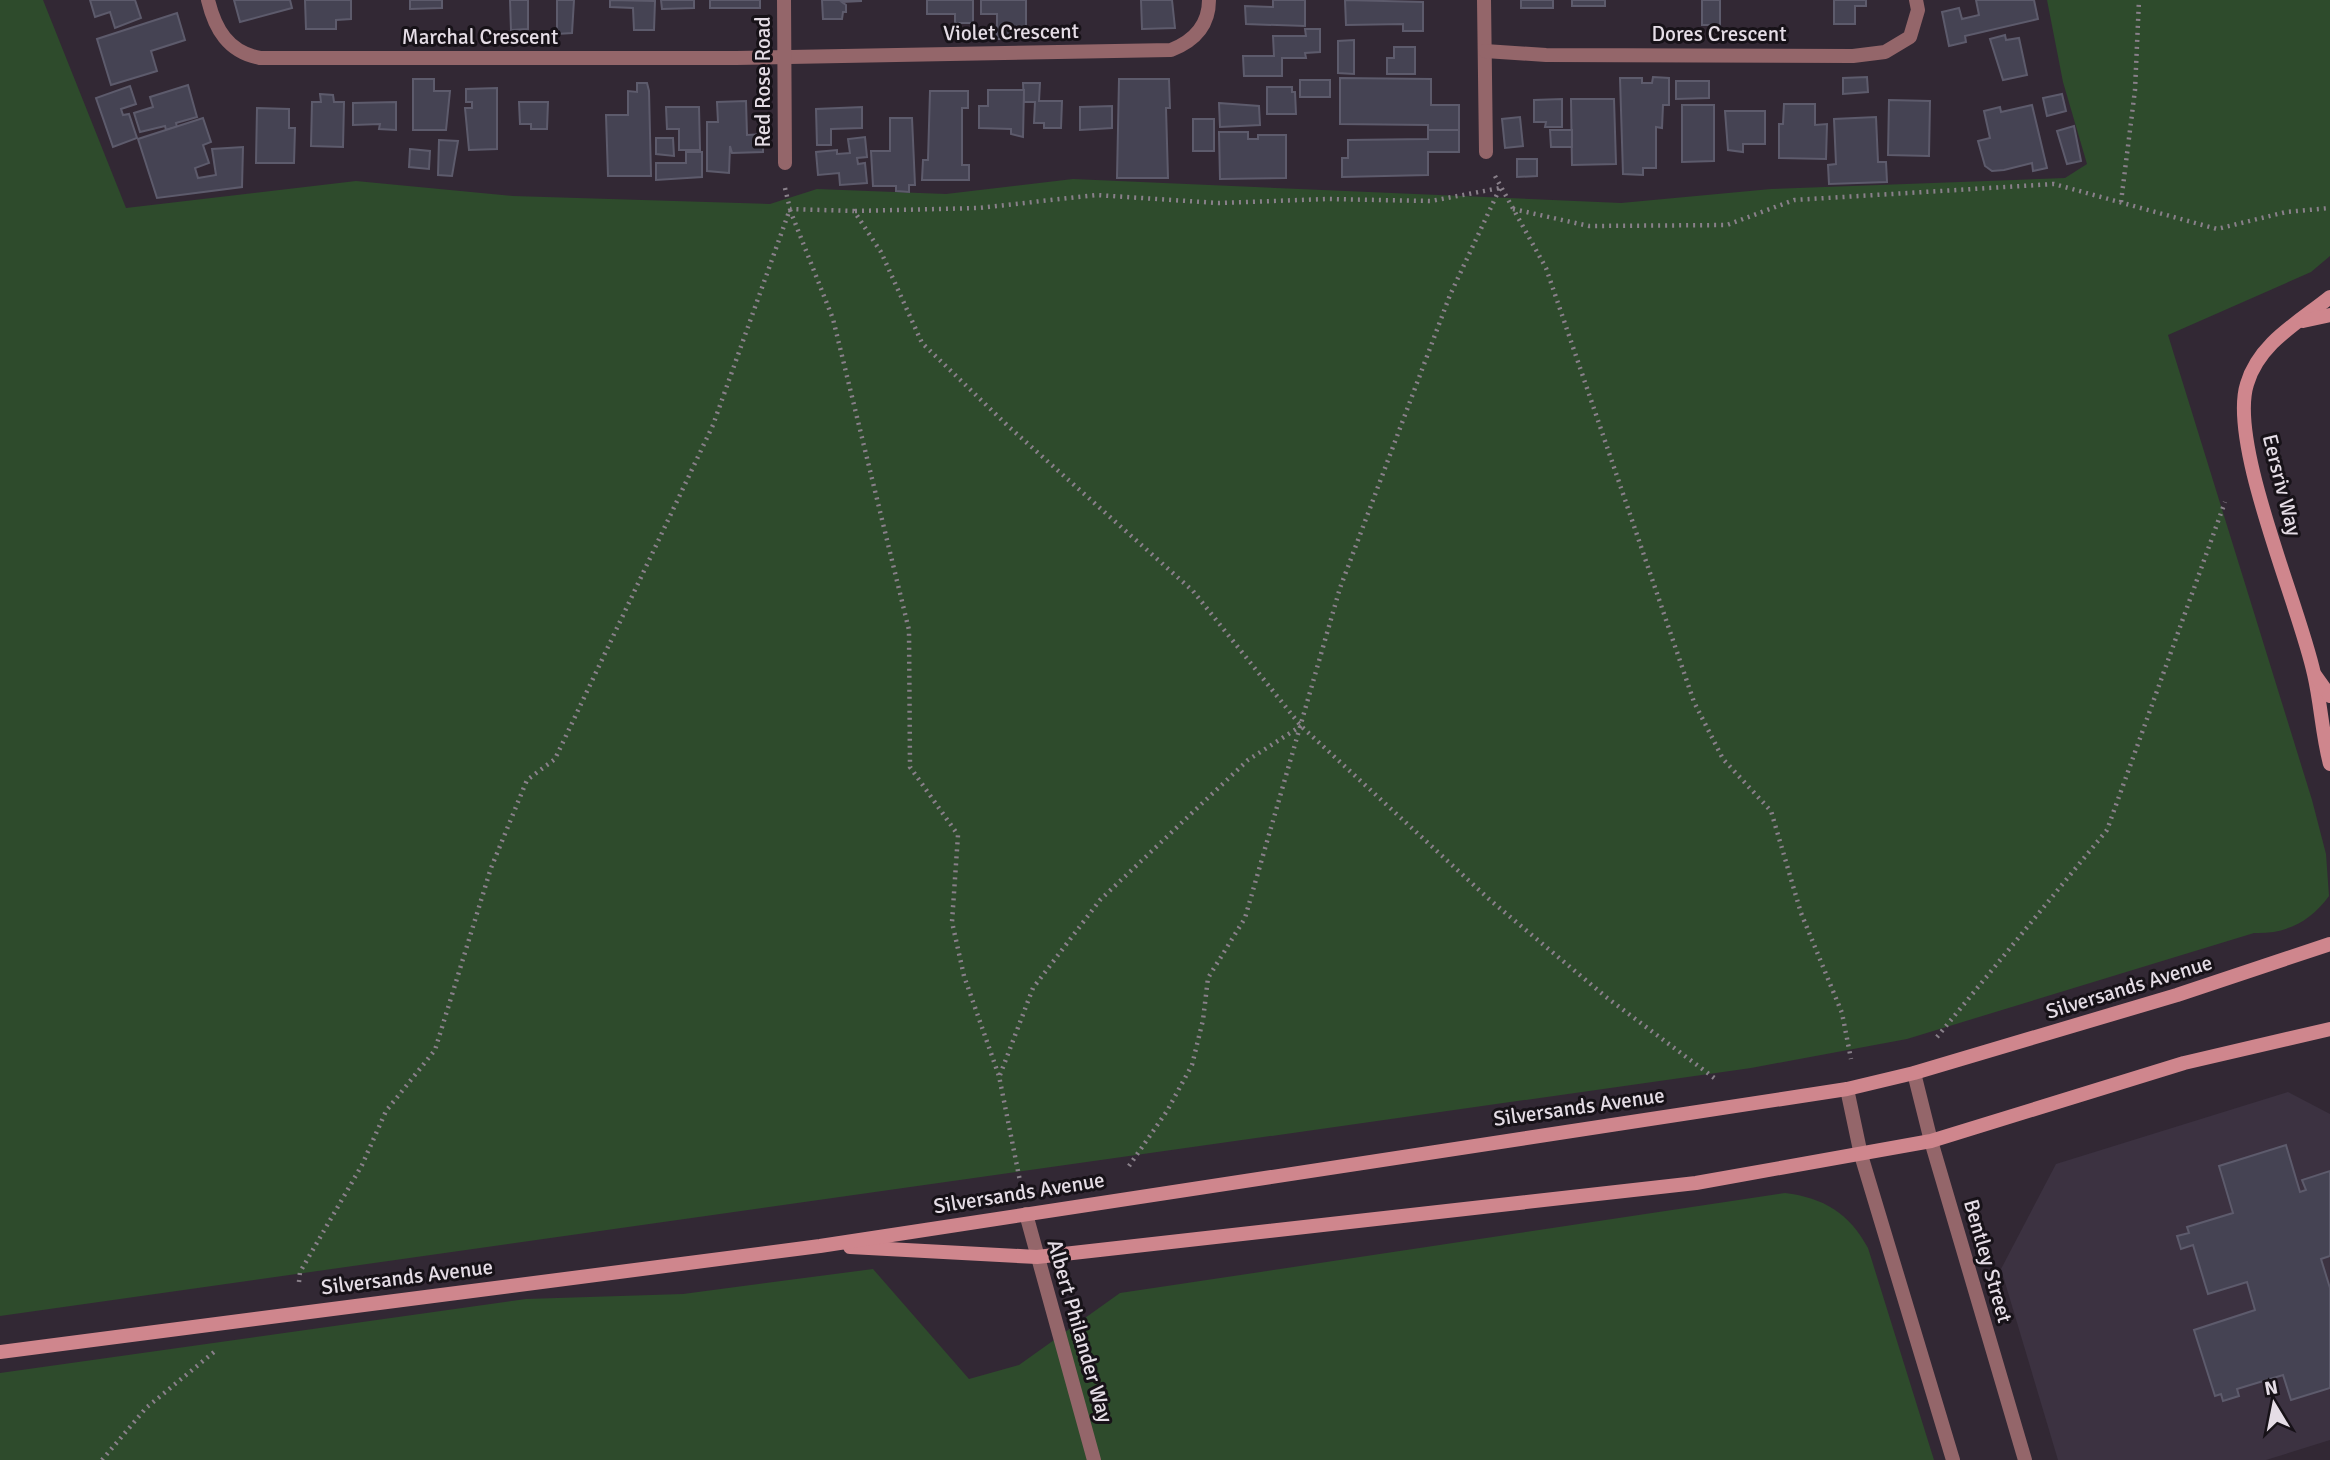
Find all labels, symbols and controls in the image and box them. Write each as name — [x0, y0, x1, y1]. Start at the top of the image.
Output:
street label: Red Rose Road — [750, 16, 776, 148]
street label: Violet Crescent — [943, 18, 1079, 46]
street label: Dores Crescent — [1651, 21, 1787, 47]
street label: Marchal Crescent — [402, 24, 558, 50]
street label: Eersriv Way — [2257, 431, 2307, 539]
street label: Silversands Avenue — [2043, 949, 2215, 1025]
street label: Silversands Avenue — [1492, 1082, 1666, 1132]
street label: Silversands Avenue — [932, 1167, 1106, 1219]
street label: Bentley Street — [1958, 1196, 2018, 1326]
street label: Albert Philander Way — [1041, 1237, 1119, 1426]
street label: Silversands Avenue — [320, 1254, 494, 1300]
north arrow — [2239, 1369, 2309, 1439]
text: N — [2263, 1375, 2280, 1401]

